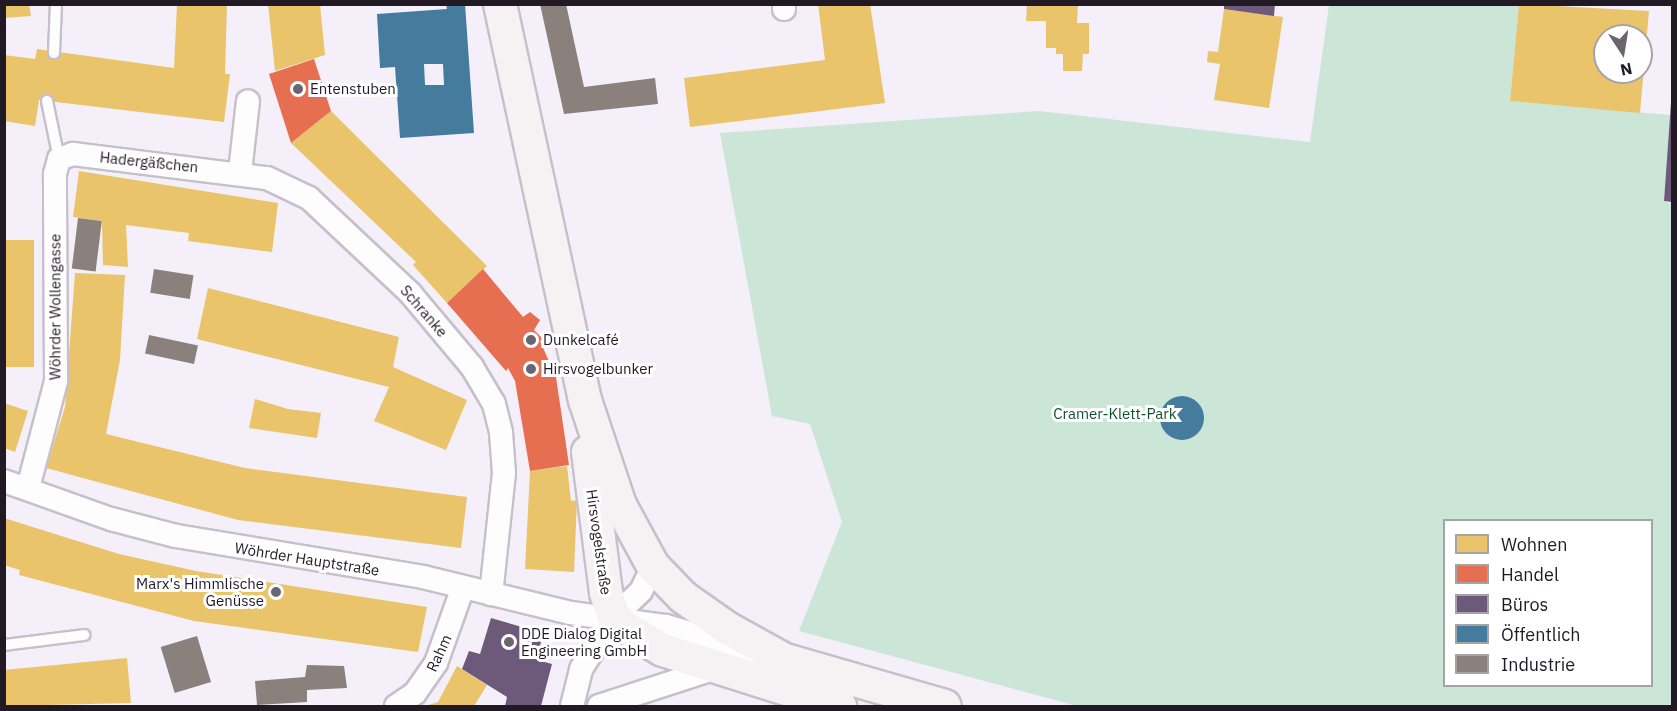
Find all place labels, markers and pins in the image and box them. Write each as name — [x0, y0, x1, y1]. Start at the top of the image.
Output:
place label: Entenstuben — [310, 80, 396, 98]
marker: Entenstuben — [291, 82, 305, 96]
place label: Dunkelcafé — [543, 331, 619, 349]
marker: Dunkelcafé — [524, 333, 538, 347]
place label: Hirsvogelbunker — [543, 360, 653, 378]
marker: Hirsvogelbunker — [524, 362, 538, 376]
place label: Marx's Himmlische Genüsse — [136, 574, 264, 609]
marker: Marx's Himmlische Genüsse — [269, 585, 283, 599]
place label: DDE Dialog Digital Engineering GmbH — [521, 624, 647, 659]
marker: DDE Dialog Digital Engineering GmbH — [502, 635, 516, 649]

